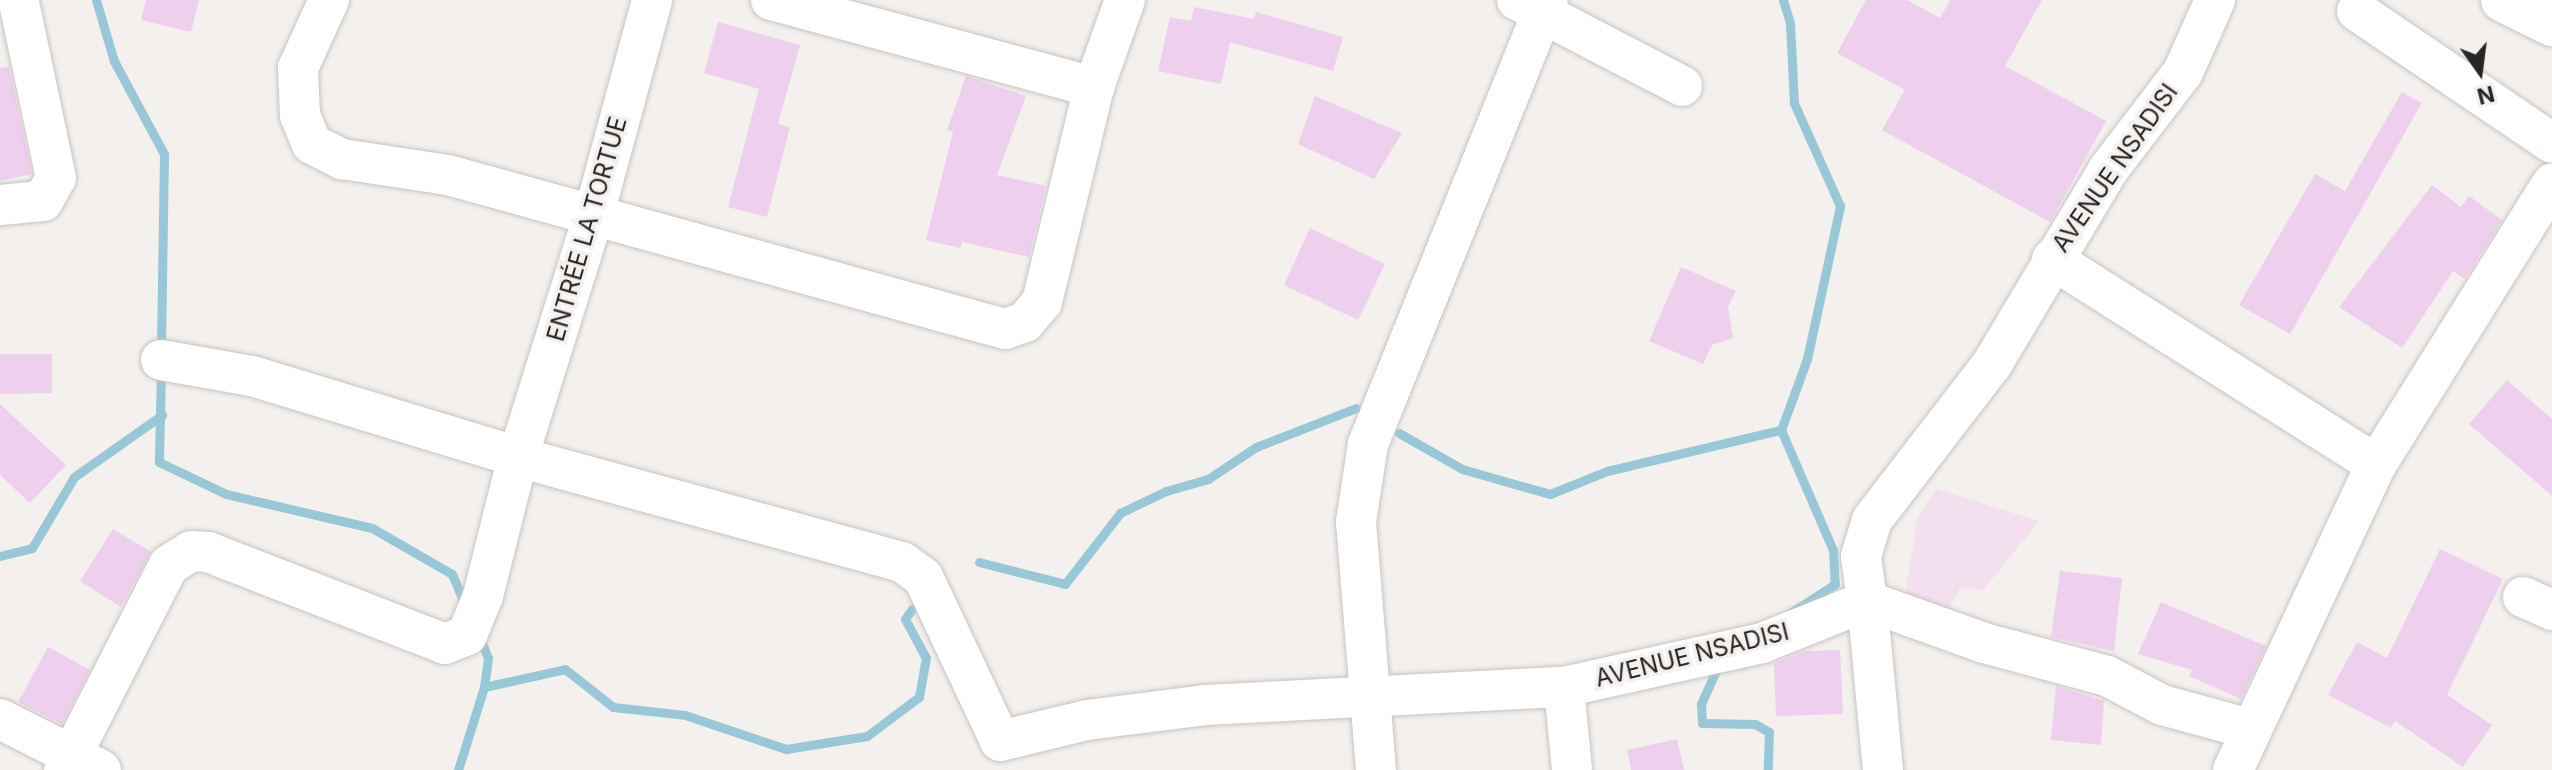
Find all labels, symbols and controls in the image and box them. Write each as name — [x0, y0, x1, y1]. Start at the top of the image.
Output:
north arrow — [2440, 32, 2520, 112]
street label: AVENUE NSADISI — [2046, 78, 2184, 258]
text: N — [2475, 81, 2497, 110]
street label: ENTRÉE LA TORTUE — [541, 113, 633, 345]
street label: AVENUE NSADISI — [1592, 617, 1792, 693]

